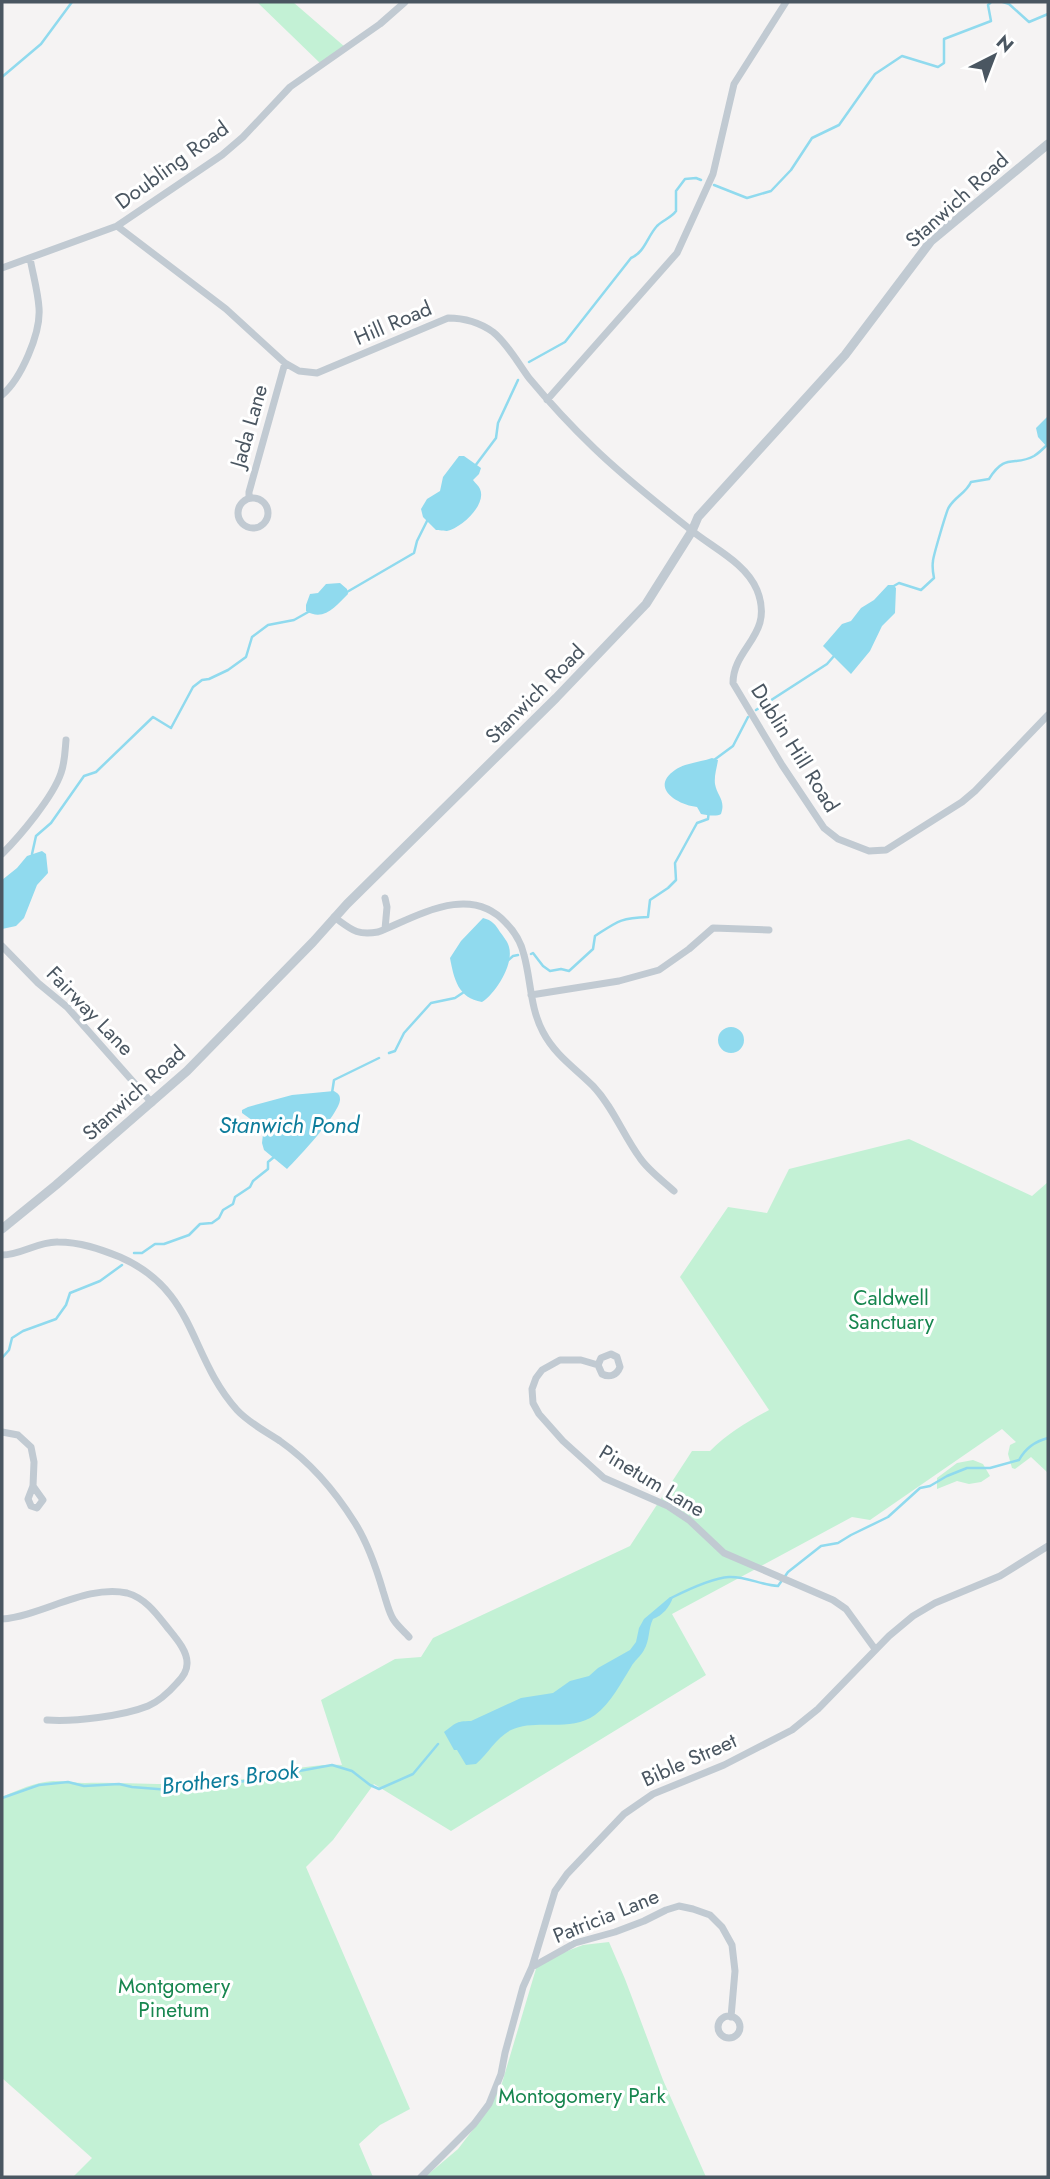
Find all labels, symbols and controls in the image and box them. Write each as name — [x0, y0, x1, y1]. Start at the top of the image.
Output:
north arrow — [959, 21, 1029, 91]
text: N — [990, 29, 1020, 59]
street label: Doubling Road — [109, 114, 235, 216]
street label: Stanwich Road — [899, 145, 1015, 255]
street label: Hill Road — [350, 293, 436, 353]
street label: Jada Lane — [222, 381, 275, 474]
street label: Stanwich Road — [478, 637, 592, 751]
street label: Dublin Hill Road — [743, 678, 847, 818]
street label: Fairway Lane — [39, 959, 141, 1063]
street label: Stanwich Road — [76, 1038, 192, 1148]
water label: Stanwich Pond — [219, 1108, 360, 1142]
park label: Caldwell Sanctuary — [848, 1283, 935, 1337]
street label: Pinetum Lane — [593, 1438, 711, 1525]
street label: Bible Street — [637, 1726, 741, 1794]
water label: Brothers Brook — [159, 1753, 302, 1803]
street label: Patricia Lane — [548, 1881, 664, 1951]
park label: Montgomery Pinetum — [118, 1971, 231, 2025]
park label: Montogomery Park — [498, 2081, 666, 2111]

